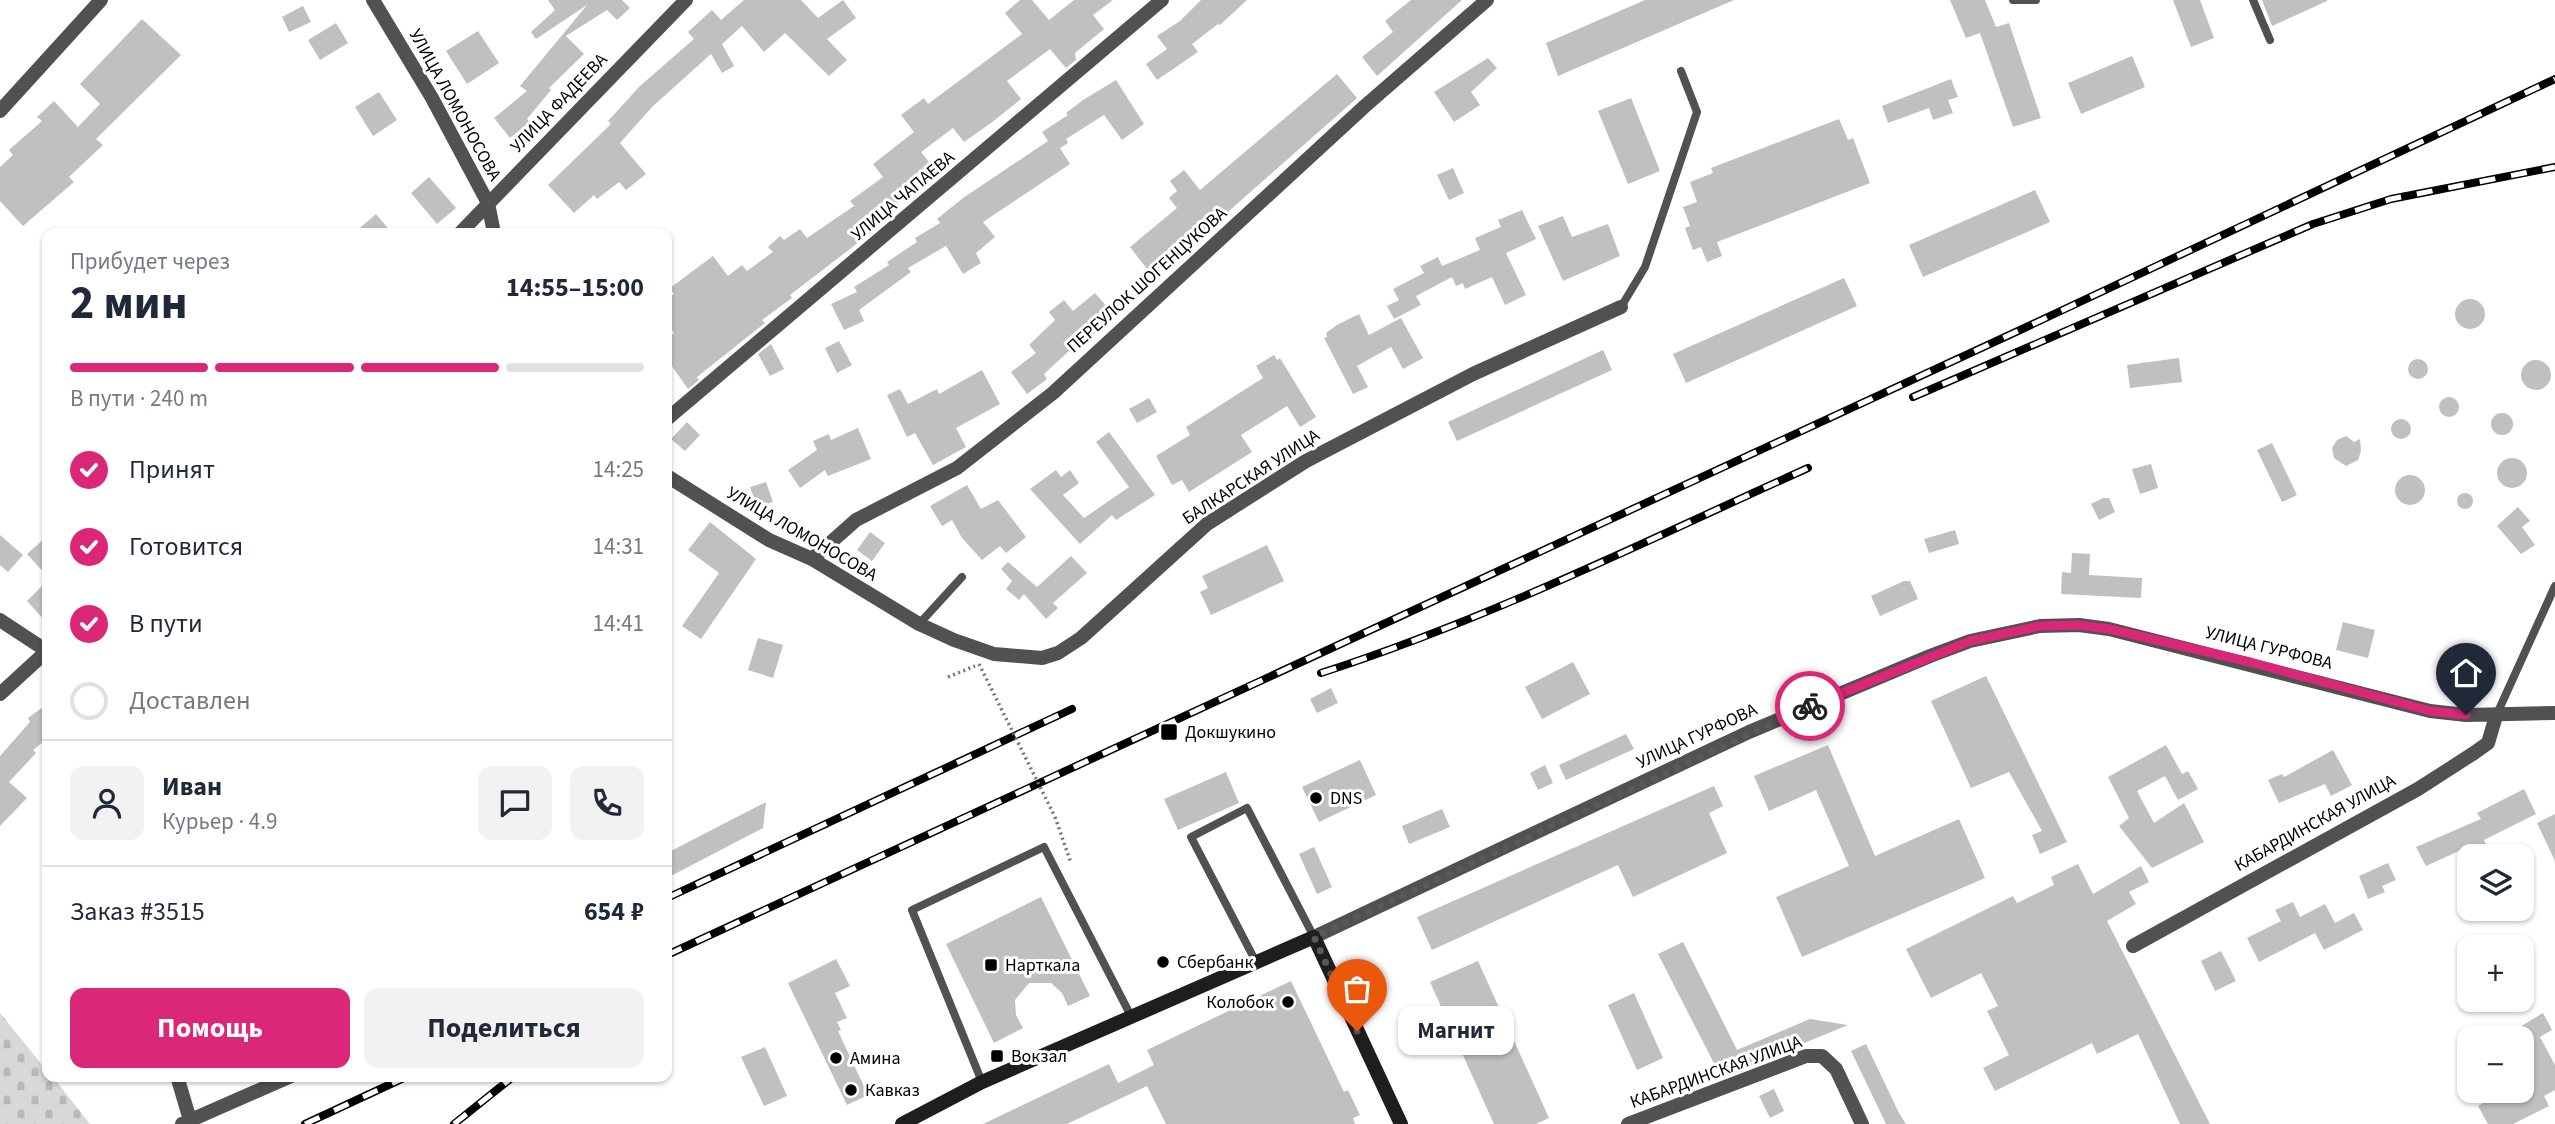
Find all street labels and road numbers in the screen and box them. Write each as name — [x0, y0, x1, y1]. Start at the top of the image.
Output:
street label: УЛИЦА ЛОМОНОСОВА — [403, 24, 507, 186]
street label: УЛИЦА ФАДЕЕВА — [505, 47, 613, 158]
street label: УЛИЦА ЧАПАЕВА — [846, 145, 960, 247]
street label: ПЕРЕУЛОК ШОГЕНЦУКОВА — [1062, 201, 1233, 359]
street label: БАЛКАРСКАЯ УЛИЦА — [1177, 423, 1325, 531]
street label: УЛИЦА ЛОМОНОСОВА — [722, 481, 882, 588]
street label: УЛИЦА ГУРФОВА — [2203, 620, 2335, 676]
street label: УЛИЦА ГУРФОВА — [1633, 697, 1761, 775]
street label: КАБАРДИНСКАЯ УЛИЦА — [2230, 768, 2400, 878]
street label: КАБАРДИНСКАЯ УЛИЦА — [1627, 1029, 1806, 1115]

